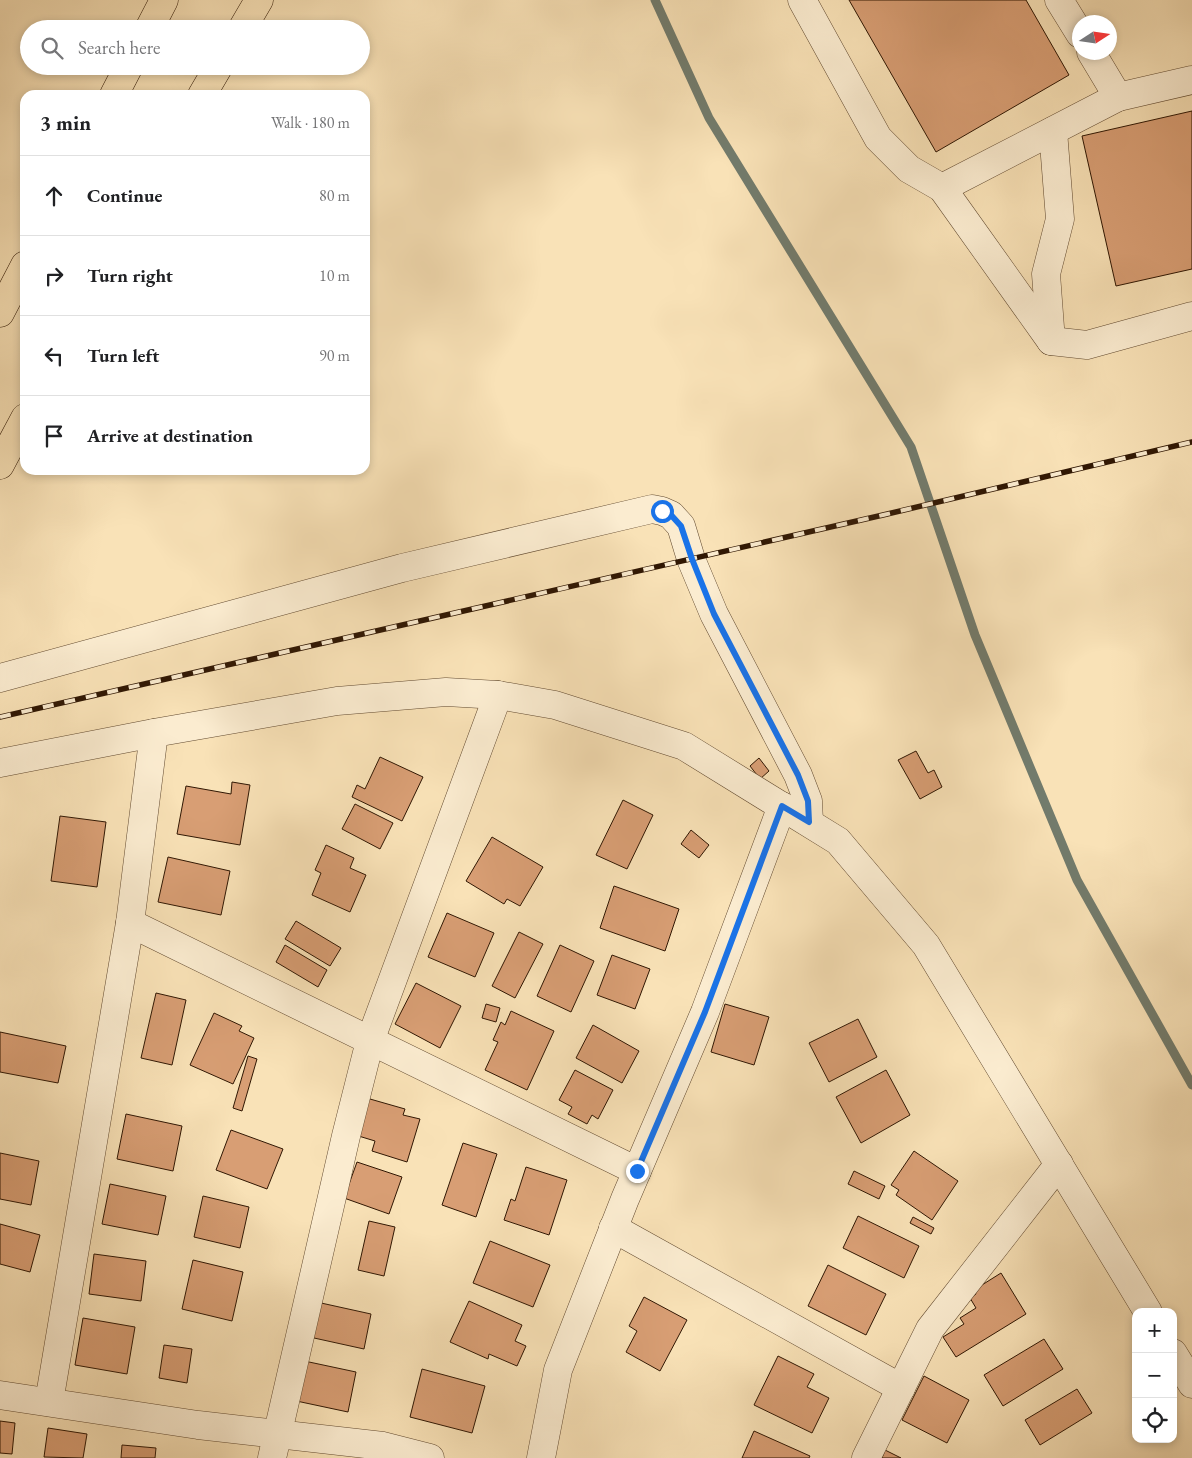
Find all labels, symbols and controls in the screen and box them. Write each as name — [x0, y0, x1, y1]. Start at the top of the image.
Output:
north arrow — [1072, 15, 1117, 60]
search box — [20, 20, 370, 75]
icon: search — [38, 34, 66, 62]
text: Search here — [78, 35, 160, 60]
text: 3 min — [40, 109, 91, 136]
text: Walk · 180 m — [271, 112, 350, 133]
icon: ahead — [40, 182, 68, 210]
text: Continue — [87, 183, 162, 208]
text: 80 m — [319, 185, 350, 206]
icon: right — [40, 262, 68, 290]
text: Turn right — [87, 263, 173, 288]
text: 10 m — [319, 265, 350, 286]
icon: left — [40, 342, 68, 370]
text: Turn left — [87, 343, 159, 368]
text: 90 m — [319, 345, 350, 366]
icon: arrive — [40, 422, 68, 450]
text: Arrive at destination — [87, 423, 253, 448]
route start — [651, 500, 674, 523]
route end — [626, 1160, 649, 1183]
map controls — [1132, 1308, 1177, 1443]
button: + — [1132, 1308, 1177, 1353]
button: − — [1132, 1353, 1177, 1398]
button: locate — [1132, 1398, 1177, 1443]

